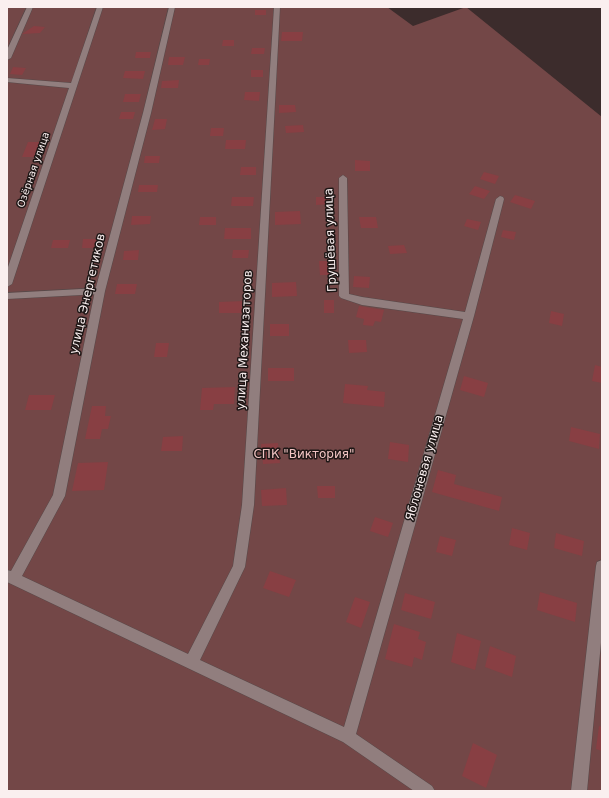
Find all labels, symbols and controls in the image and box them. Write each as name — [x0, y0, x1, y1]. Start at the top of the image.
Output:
street label: Озёрная улица — [15, 131, 53, 209]
street label: Грушёвая улица — [322, 188, 340, 292]
street label: улица Энергетиков — [67, 232, 109, 356]
street label: улица Механизаторов — [234, 270, 256, 410]
street label: Яблоневая улица — [403, 413, 447, 523]
park label: СПК "Виктория" — [253, 448, 355, 462]

